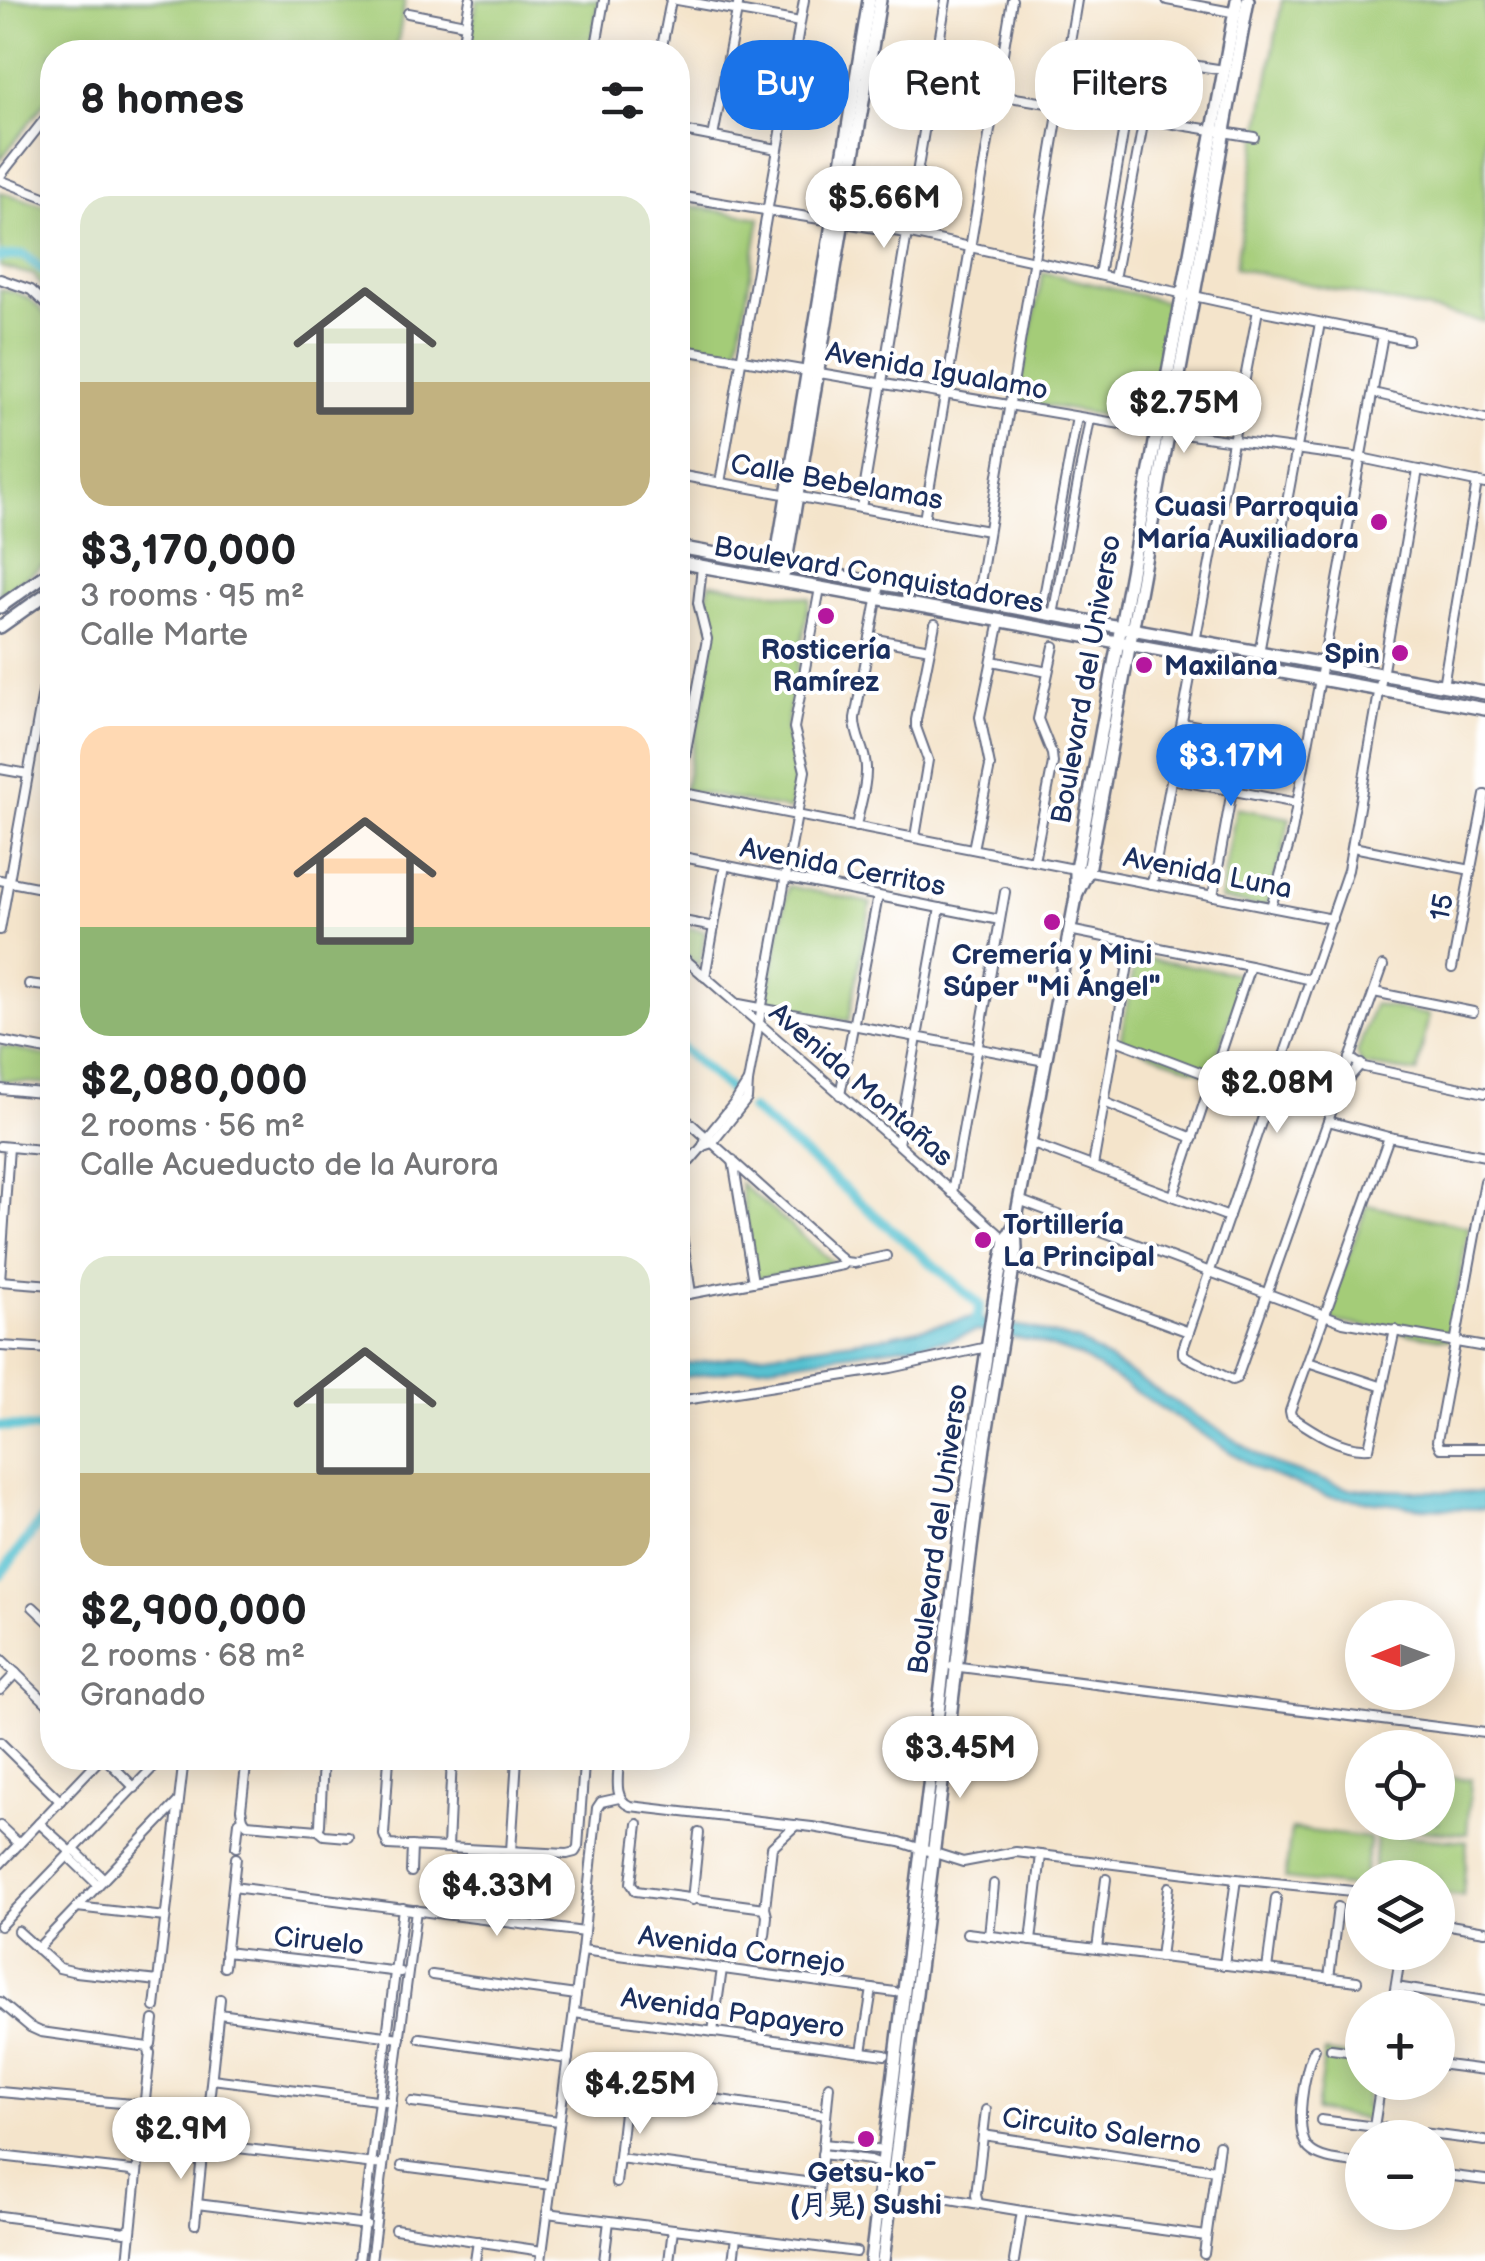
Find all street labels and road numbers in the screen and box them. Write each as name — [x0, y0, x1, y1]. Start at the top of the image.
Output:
street label: Avenida Igualamo — [823, 336, 1050, 407]
street label: Calle Bebelamas — [728, 448, 946, 517]
street label: Boulevard Conquistadores — [711, 530, 1046, 621]
street label: Boulevard del Universo — [1045, 532, 1128, 826]
street label: Avenida Cerritos — [737, 831, 948, 904]
street label: Avenida Luna — [1121, 841, 1295, 906]
street label: 15 — [1424, 891, 1461, 924]
street label: Avenida Montañas — [762, 996, 960, 1174]
street label: Boulevard del Universo — [902, 1382, 975, 1677]
street label: Ciruelo — [272, 1920, 366, 1963]
street label: Avenida Cornejo — [636, 1920, 847, 1981]
street label: Avenida Papayero — [619, 1981, 847, 2046]
street label: Circuito Salerno — [1000, 2101, 1204, 2162]

